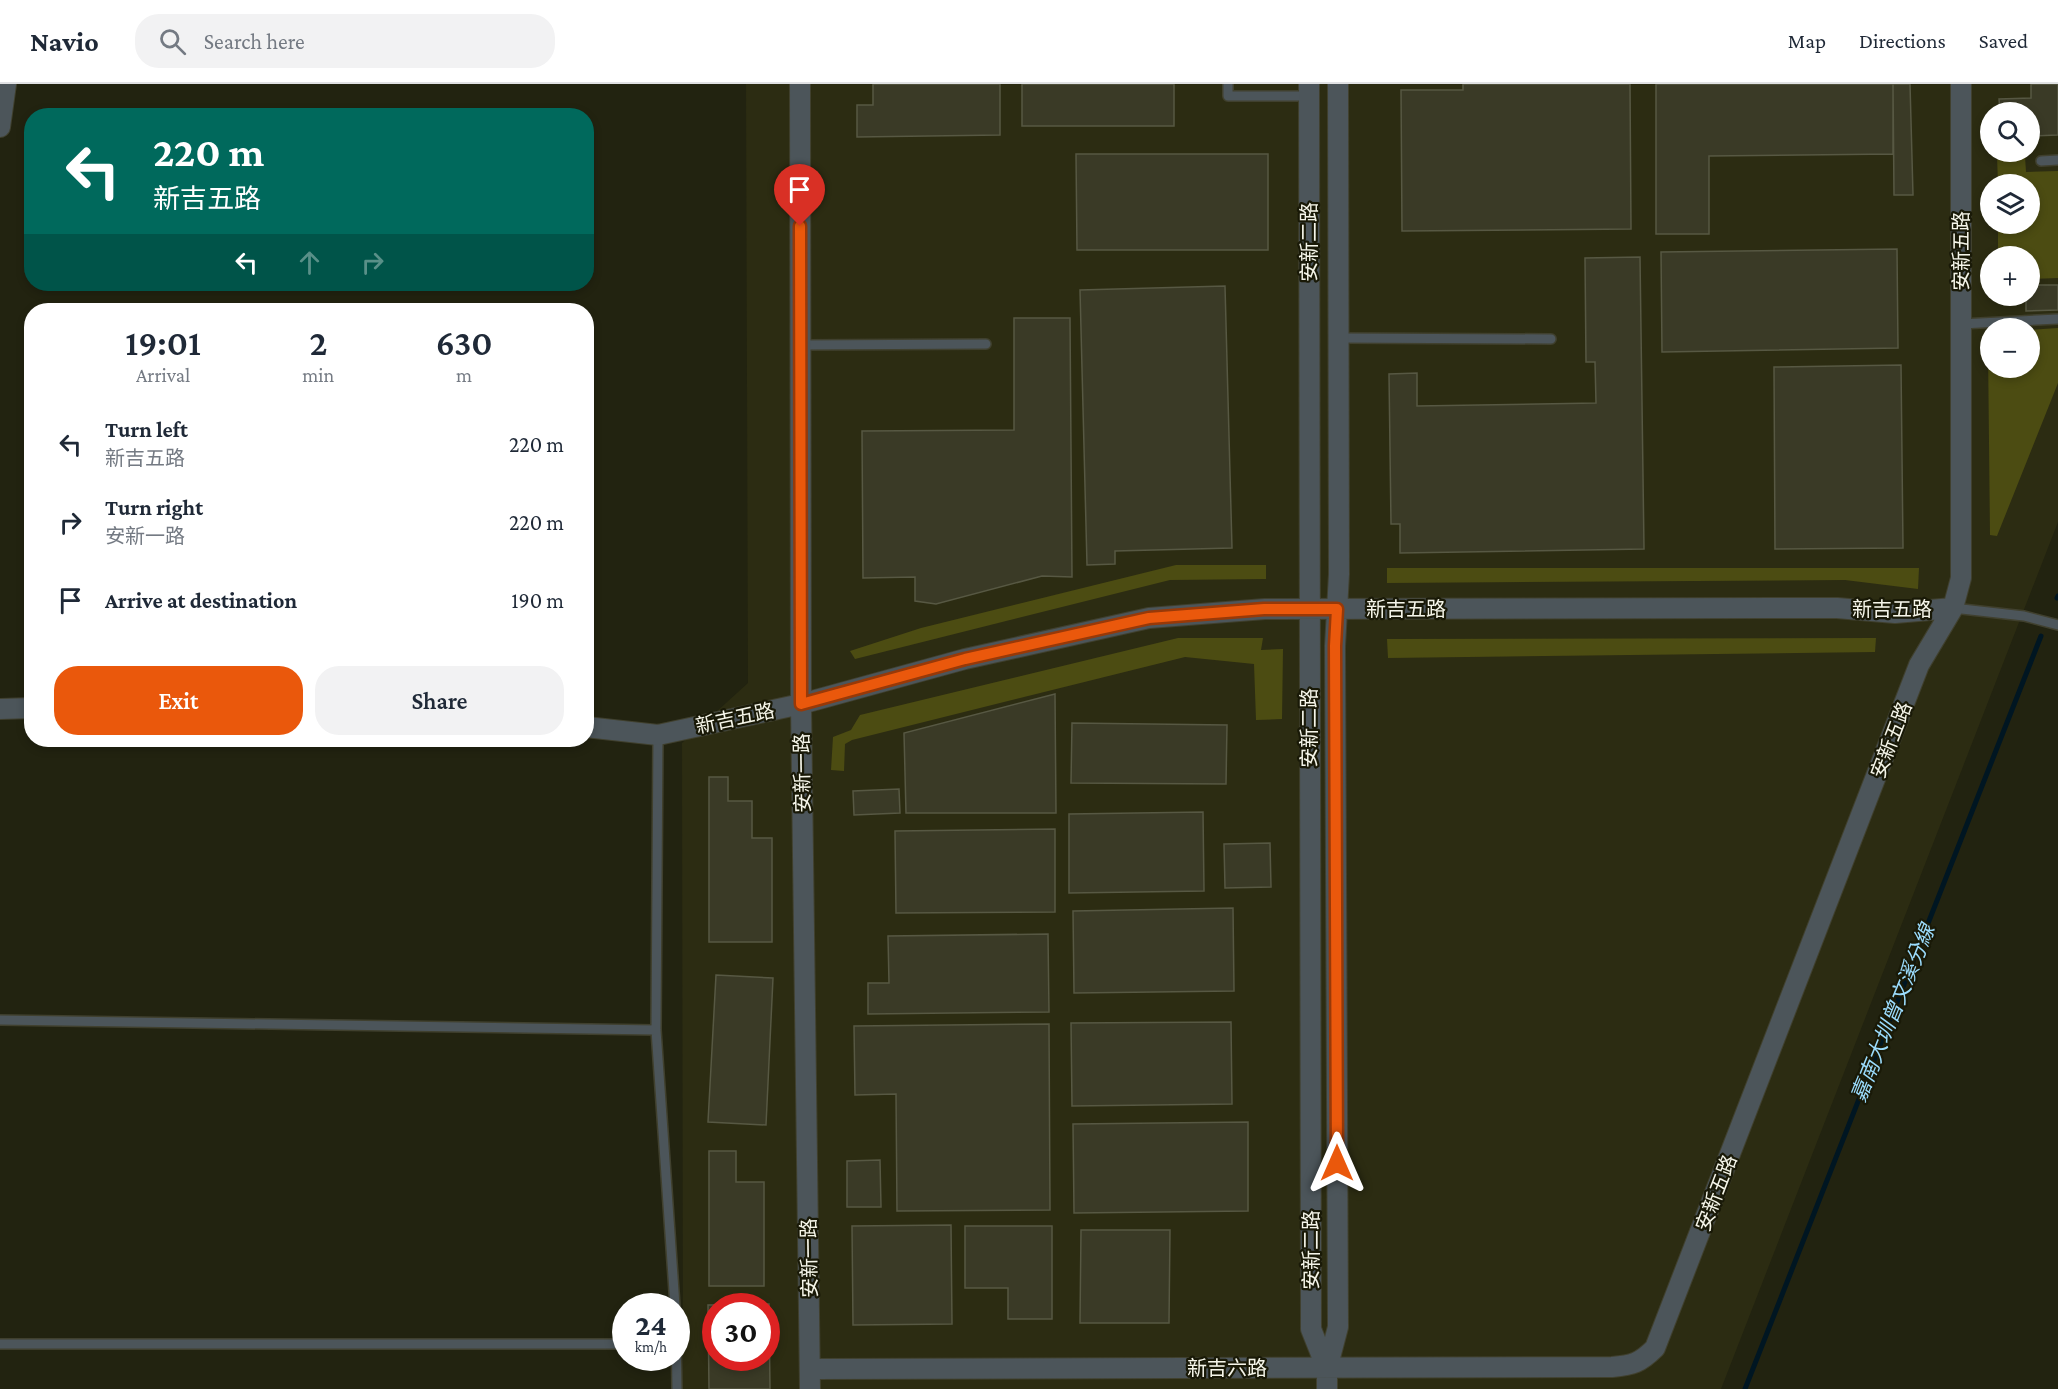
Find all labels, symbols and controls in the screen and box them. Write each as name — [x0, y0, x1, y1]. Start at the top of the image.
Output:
search box — [135, 14, 555, 68]
icon: search — [156, 25, 189, 58]
text: Navio — [30, 26, 99, 57]
text: Search here — [204, 29, 305, 54]
text: Map — [1788, 29, 1826, 53]
text: Directions — [1859, 29, 1946, 53]
text: Saved — [1979, 29, 2028, 53]
map controls — [1980, 102, 2040, 378]
button: search — [1980, 102, 2040, 162]
text: 220 m — [153, 128, 264, 175]
icon: left — [54, 132, 132, 210]
pin — [774, 164, 825, 226]
icon: arrive — [783, 173, 816, 206]
button: layers — [1980, 174, 2040, 234]
text: 新吉五路 — [153, 184, 261, 214]
street label: 安新二路 — [1298, 202, 1320, 282]
street label: 安新五路 — [1950, 211, 1972, 291]
icon: left — [230, 246, 263, 279]
icon: ahead — [293, 246, 326, 279]
icon: right — [356, 246, 389, 279]
button: + — [1980, 246, 2040, 306]
button: − — [1980, 318, 2040, 378]
text: 19:01 — [125, 323, 201, 363]
text: 2 — [309, 323, 327, 363]
text: 630 — [436, 323, 493, 363]
text: Arrival — [136, 364, 190, 386]
text: min — [302, 364, 334, 386]
text: m — [456, 364, 472, 386]
text: Turn left — [105, 417, 188, 442]
icon: left — [54, 428, 87, 461]
text: 220 m — [509, 432, 564, 457]
text: 新吉五路 — [105, 447, 185, 469]
text: Turn right — [105, 495, 203, 520]
icon: right — [54, 506, 87, 539]
text: 220 m — [509, 510, 564, 535]
text: 安新一路 — [105, 525, 185, 547]
icon: arrive — [54, 584, 87, 617]
text: Arrive at destination — [105, 588, 297, 613]
text: 190 m — [511, 588, 564, 613]
street label: 新吉五路 — [1366, 598, 1446, 620]
street label: 新吉五路 — [1852, 598, 1932, 620]
button: Exit — [54, 666, 303, 735]
button: Share — [315, 666, 564, 735]
street label: 安新二路 — [1298, 688, 1320, 768]
street label: 新吉五路 — [694, 699, 776, 737]
street label: 安新五路 — [1866, 699, 1916, 781]
street label: 安新一路 — [790, 733, 814, 813]
water label: 嘉南大圳曾文溪分線 — [1846, 919, 1940, 1105]
position arrow — [1305, 1131, 1369, 1195]
street label: 安新五路 — [1691, 1152, 1741, 1234]
street label: 安新二路 — [1300, 1210, 1322, 1290]
street label: 安新一路 — [797, 1218, 821, 1298]
speed limit sign: 30 — [702, 1293, 780, 1371]
text: 24 — [635, 1308, 667, 1341]
text: km/h — [635, 1339, 667, 1355]
street label: 新吉六路 — [1187, 1357, 1267, 1379]

